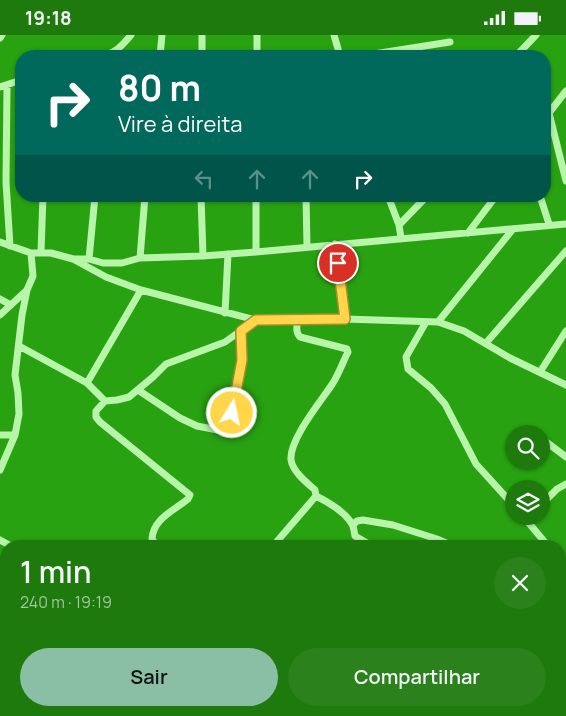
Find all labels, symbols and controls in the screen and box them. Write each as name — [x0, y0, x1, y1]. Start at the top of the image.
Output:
text: 19:18 — [25, 5, 72, 31]
text: 80 m — [118, 64, 201, 112]
icon: right — [35, 70, 100, 135]
text: Vire à direita — [118, 109, 242, 139]
icon: left — [190, 165, 218, 193]
icon: ahead — [243, 165, 271, 193]
icon: ahead — [296, 165, 324, 193]
icon: right — [349, 165, 377, 193]
pin — [317, 242, 359, 284]
icon: arrive — [324, 249, 352, 277]
position arrow — [205, 386, 257, 438]
map controls — [505, 425, 550, 525]
button: search — [505, 425, 550, 470]
button: layers — [505, 480, 550, 525]
text: 1 min — [20, 551, 92, 592]
button: close — [494, 557, 546, 609]
text: 240 m · 19:19 — [20, 591, 112, 613]
button: Sair — [20, 648, 278, 706]
button: Compartilhar — [288, 648, 546, 706]

